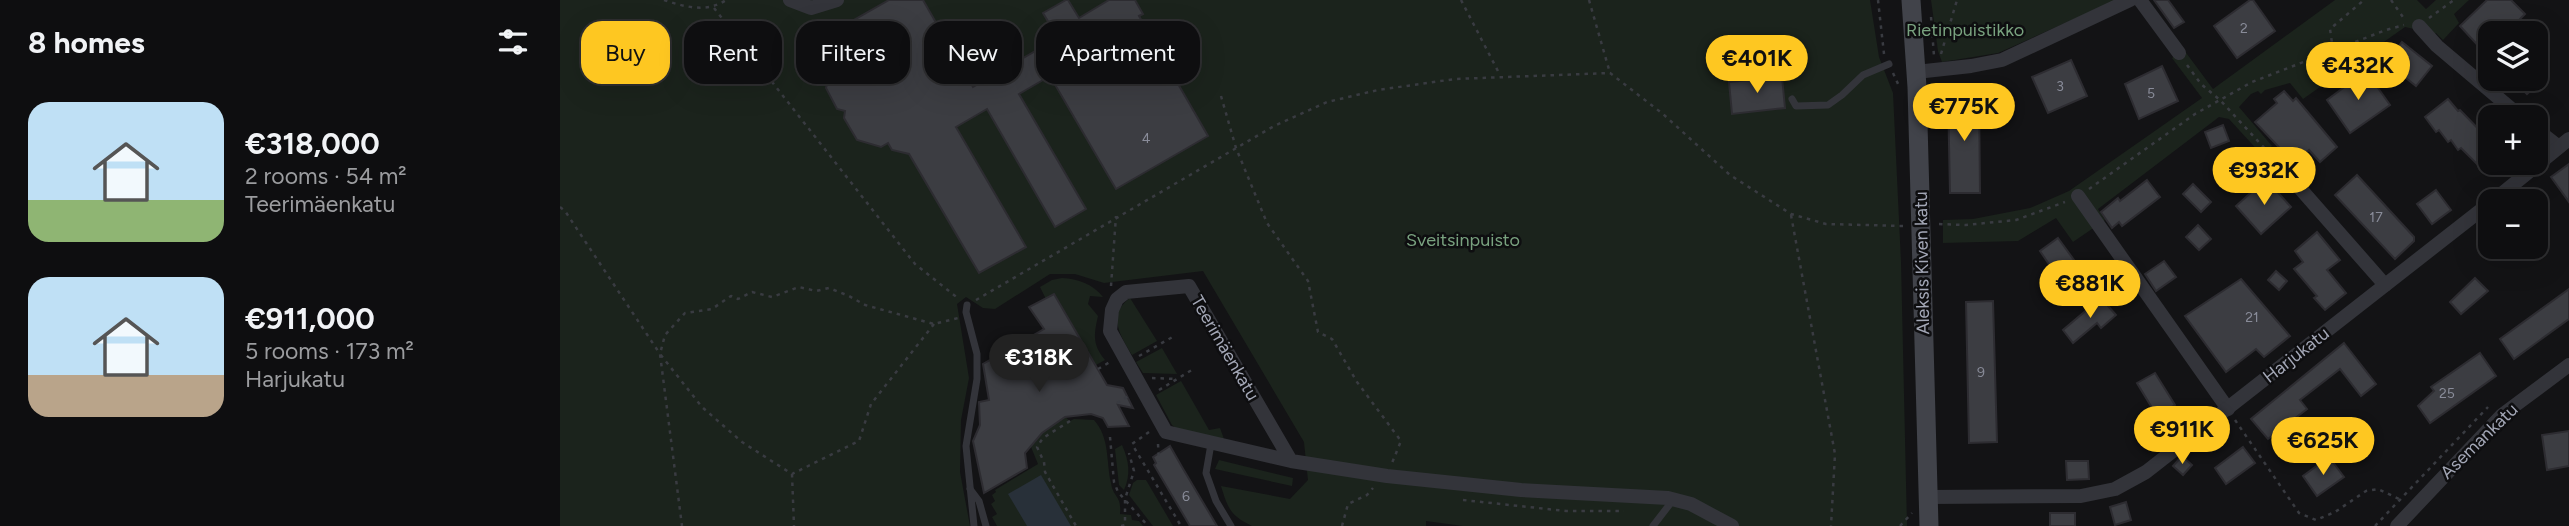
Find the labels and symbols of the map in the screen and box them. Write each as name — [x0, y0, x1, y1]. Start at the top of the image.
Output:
park label: Rietinpuistikko — [1906, 19, 2024, 41]
house number: 2 — [2240, 20, 2248, 37]
pin: €401K — [1708, 36, 1806, 95]
pin: €432K — [2309, 42, 2407, 102]
house number: 3 — [2056, 78, 2064, 95]
pin: €775K — [1915, 83, 2013, 143]
house number: 5 — [2147, 85, 2155, 102]
house number: 4 — [1142, 130, 1151, 147]
pin: €932K — [2215, 148, 2313, 207]
street label: Aleksis Kiven katu — [1910, 191, 1934, 335]
house number: 17 — [2369, 209, 2383, 226]
park label: Sveitsinpuisto — [1406, 229, 1520, 251]
pin: €881K — [2041, 260, 2139, 320]
street label: Teerimäenkatu — [1186, 292, 1264, 404]
house number: 21 — [2245, 309, 2259, 326]
street label: Harjukatu — [2258, 322, 2334, 388]
pin: €318K — [990, 334, 1088, 394]
house number: 9 — [1977, 364, 1985, 381]
house number: 25 — [2439, 385, 2455, 402]
street label: Asemankatu — [2436, 399, 2522, 483]
pin: €911K — [2133, 406, 2231, 466]
pin: €625K — [2274, 418, 2372, 477]
house number: 6 — [1182, 488, 1190, 505]

